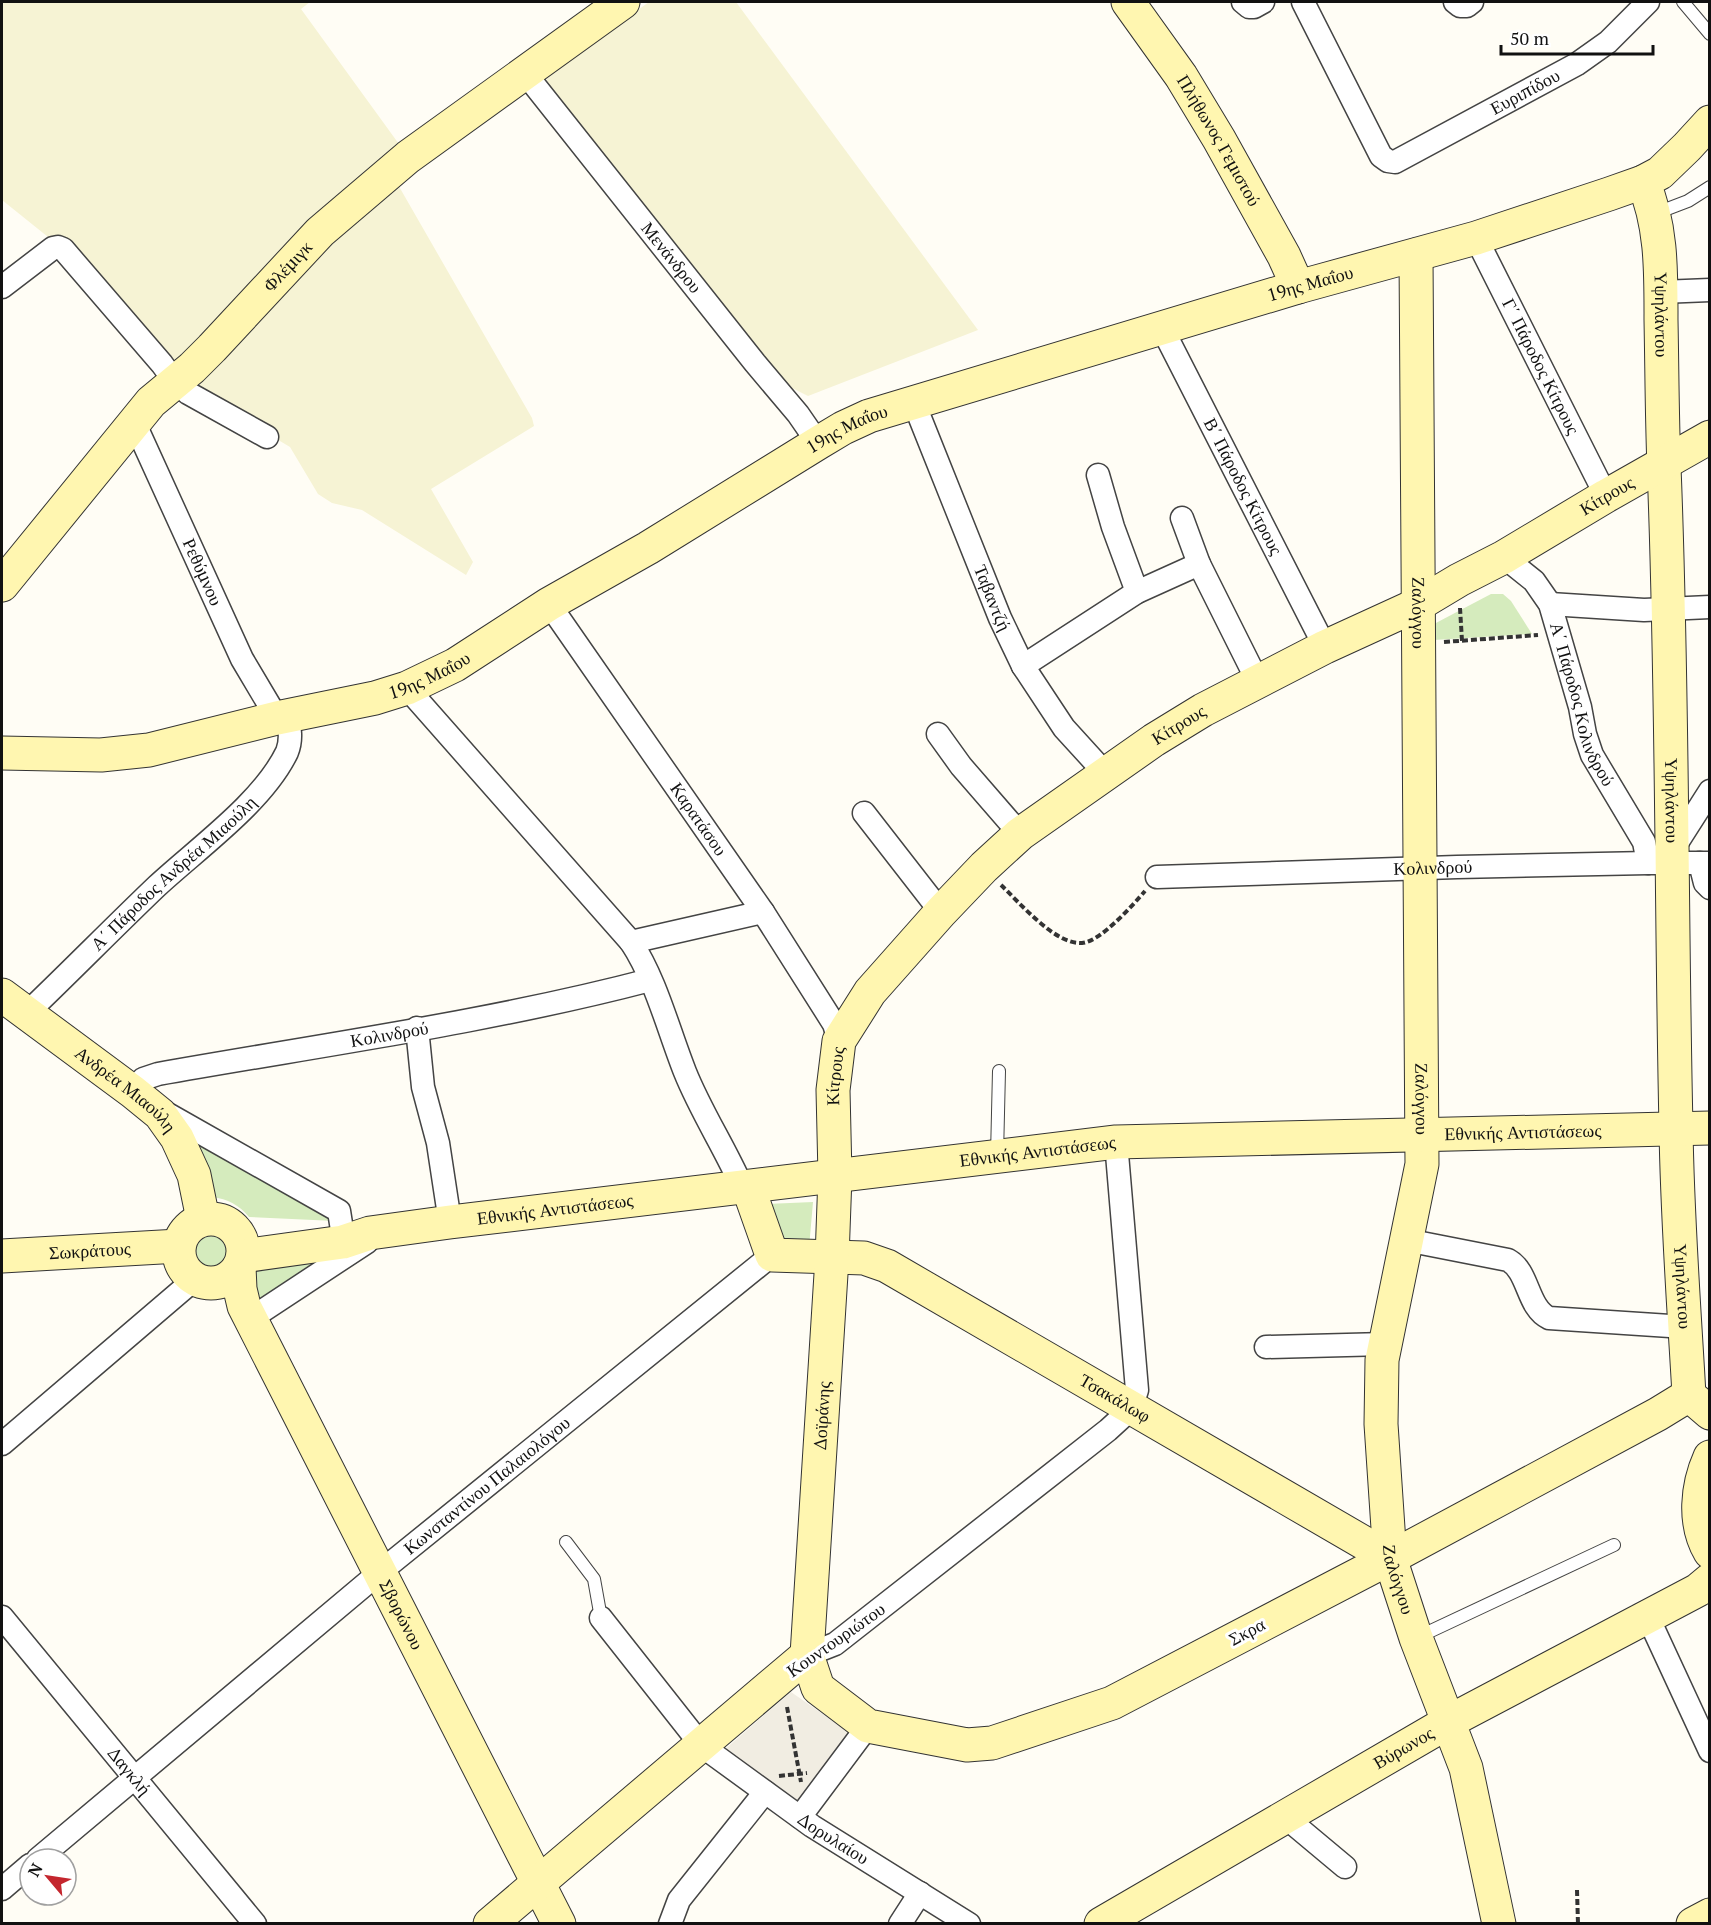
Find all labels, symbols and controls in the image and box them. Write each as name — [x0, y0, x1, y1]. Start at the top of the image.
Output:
scale bar — [1501, 18, 1652, 56]
text: 50 m — [1510, 26, 1550, 50]
street label: Ευριπίδου — [1485, 62, 1564, 120]
street label: Πλήθωνος Γεμιστού — [1172, 70, 1267, 210]
street label: Μενάνδρου — [636, 216, 708, 298]
street label: Φλέμιγκ — [257, 235, 317, 296]
street label: 19ης Μαΐου — [1264, 259, 1356, 307]
street label: Υψηλάντου — [1650, 272, 1675, 358]
street label: Γ΄ Πάροδος Κίτρους — [1497, 294, 1586, 438]
street label: 19ης Μαΐου — [801, 398, 890, 459]
street label: Β΄ Πάροδος Κίτρους — [1199, 413, 1289, 559]
street label: Κίτρους — [1575, 470, 1638, 520]
street label: Ρεθύμνου — [178, 534, 229, 609]
street label: Ταβαντζή — [969, 561, 1017, 635]
street label: Ζαλόγγου — [1407, 577, 1432, 649]
street label: Α΄ Πάροδος Κολινδρού — [1545, 619, 1621, 790]
street label: 19ης Μαΐου — [385, 645, 475, 704]
street label: Κίτρους — [1147, 698, 1210, 750]
street label: Υψηλάντου — [1660, 758, 1685, 843]
street label: Καρατάσου — [665, 777, 733, 860]
street label: Α΄ Πάροδος Ανδρέα Μιαούλη — [85, 790, 261, 955]
street label: Κολινδρού — [1393, 854, 1473, 880]
street label: Κολινδρού — [348, 1015, 430, 1052]
street label: Ανδρέα Μιαούλη — [71, 1040, 183, 1137]
street label: Κίτρους — [820, 1045, 849, 1106]
street label: Ζαλόγγου — [1410, 1063, 1435, 1135]
street label: Εθνικής Αντιστάσεως — [1444, 1118, 1602, 1145]
street label: Εθνικής Αντιστάσεως — [958, 1129, 1117, 1172]
street label: Εθνικής Αντιστάσεως — [475, 1187, 634, 1230]
street label: Σωκράτους — [48, 1236, 131, 1264]
street label: Υψηλάντου — [1669, 1243, 1698, 1330]
street label: Τσακάλωφ — [1076, 1367, 1155, 1427]
street label: Δοϊράνης — [807, 1381, 835, 1451]
street label: Κωνσταντίνου Παλαιολόγου — [398, 1410, 575, 1559]
street label: Ζαλόγγου — [1378, 1544, 1421, 1617]
street label: Σβορώνου — [374, 1575, 430, 1653]
street label: Κουντουριώτου — [781, 1596, 889, 1682]
street label: Σκρα — [1224, 1611, 1269, 1651]
street label: Βύρωνος — [1368, 1720, 1438, 1774]
street label: Δαγκλή — [103, 1741, 157, 1800]
street label: Δορυλαίου — [794, 1807, 874, 1870]
north arrow — [18, 1847, 78, 1907]
text: N — [22, 1859, 47, 1880]

